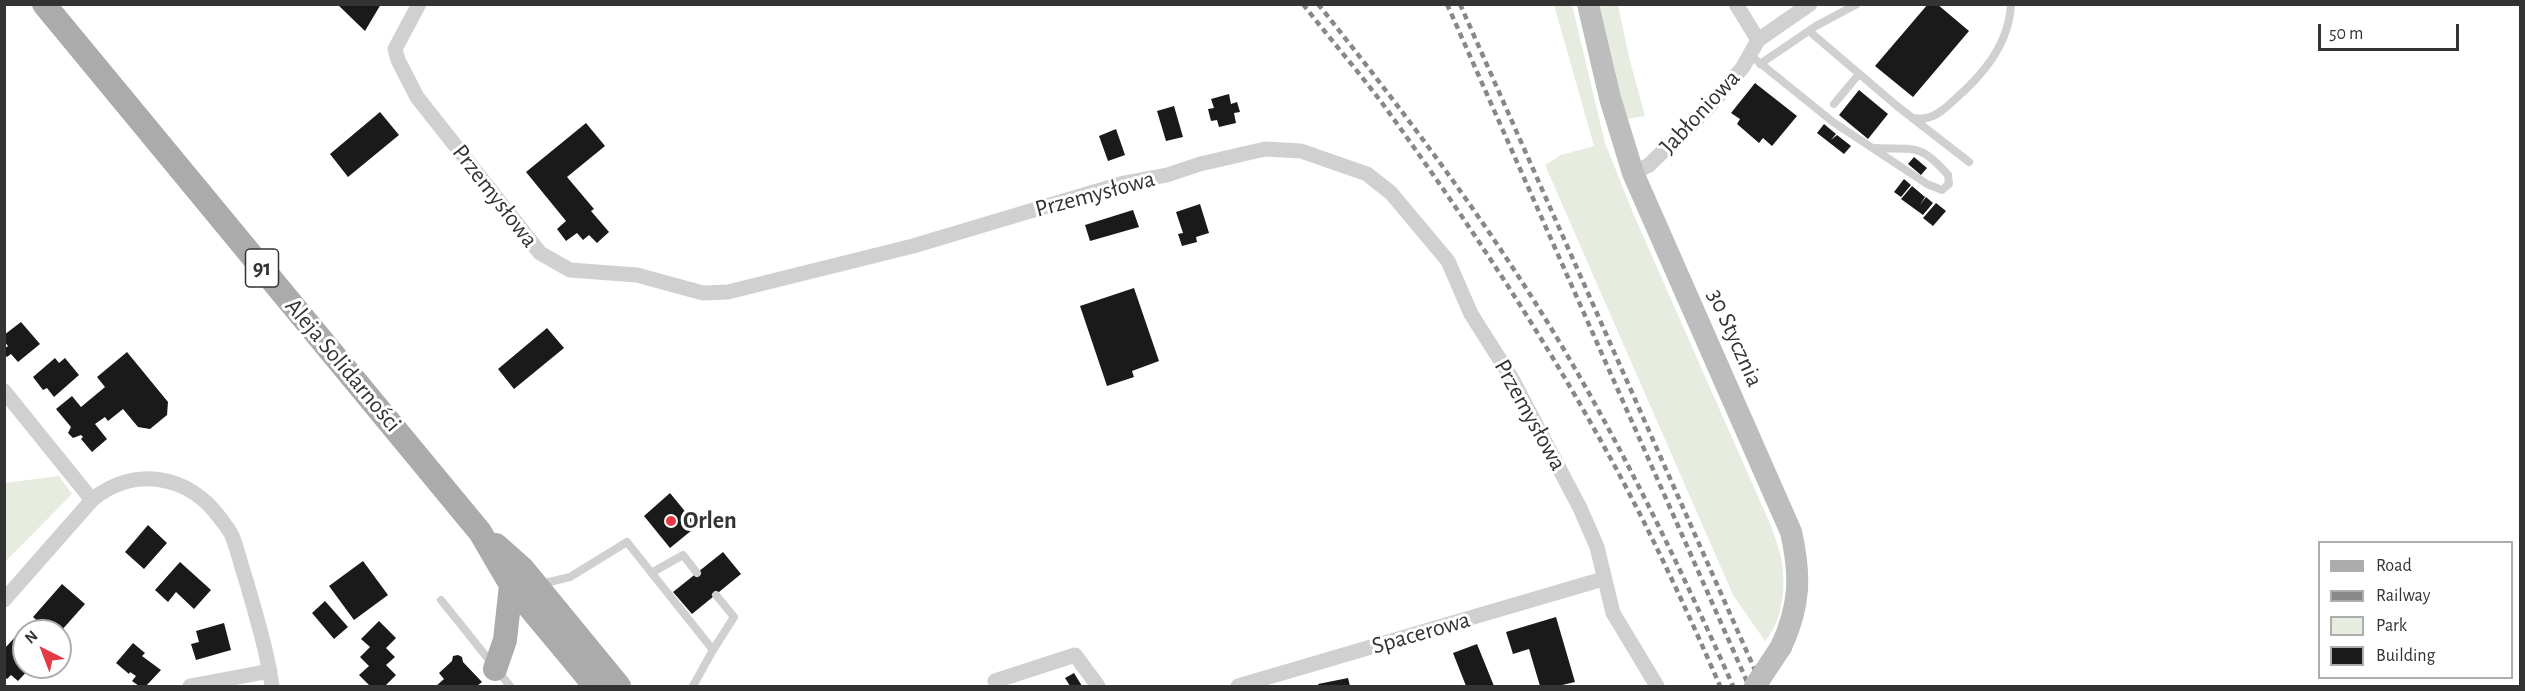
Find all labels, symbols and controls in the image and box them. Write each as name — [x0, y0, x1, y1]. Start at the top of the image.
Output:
scale bar — [2321, 12, 2462, 50]
text: 50 m — [2329, 25, 2363, 43]
street label: Jabłoniowa — [1654, 64, 1746, 160]
street label: Przemysłowa — [446, 139, 544, 253]
street label: Przemysłowa — [1032, 164, 1158, 224]
road number: 91 — [246, 249, 278, 287]
street label: 30 Stycznia — [1701, 285, 1769, 391]
street label: Aleja Solidarności — [279, 292, 407, 438]
street label: Przemysłowa — [1488, 354, 1572, 476]
place label: Orlen — [683, 507, 737, 535]
marker: Orlen — [664, 514, 678, 528]
legend — [2318, 541, 2513, 679]
text: Road — [2376, 557, 2412, 575]
text: Railway — [2376, 587, 2430, 605]
street label: Spacerowa — [1369, 605, 1473, 661]
text: Park — [2376, 617, 2407, 635]
north arrow — [12, 619, 72, 679]
text: N — [22, 627, 41, 647]
text: Building — [2376, 647, 2435, 665]

